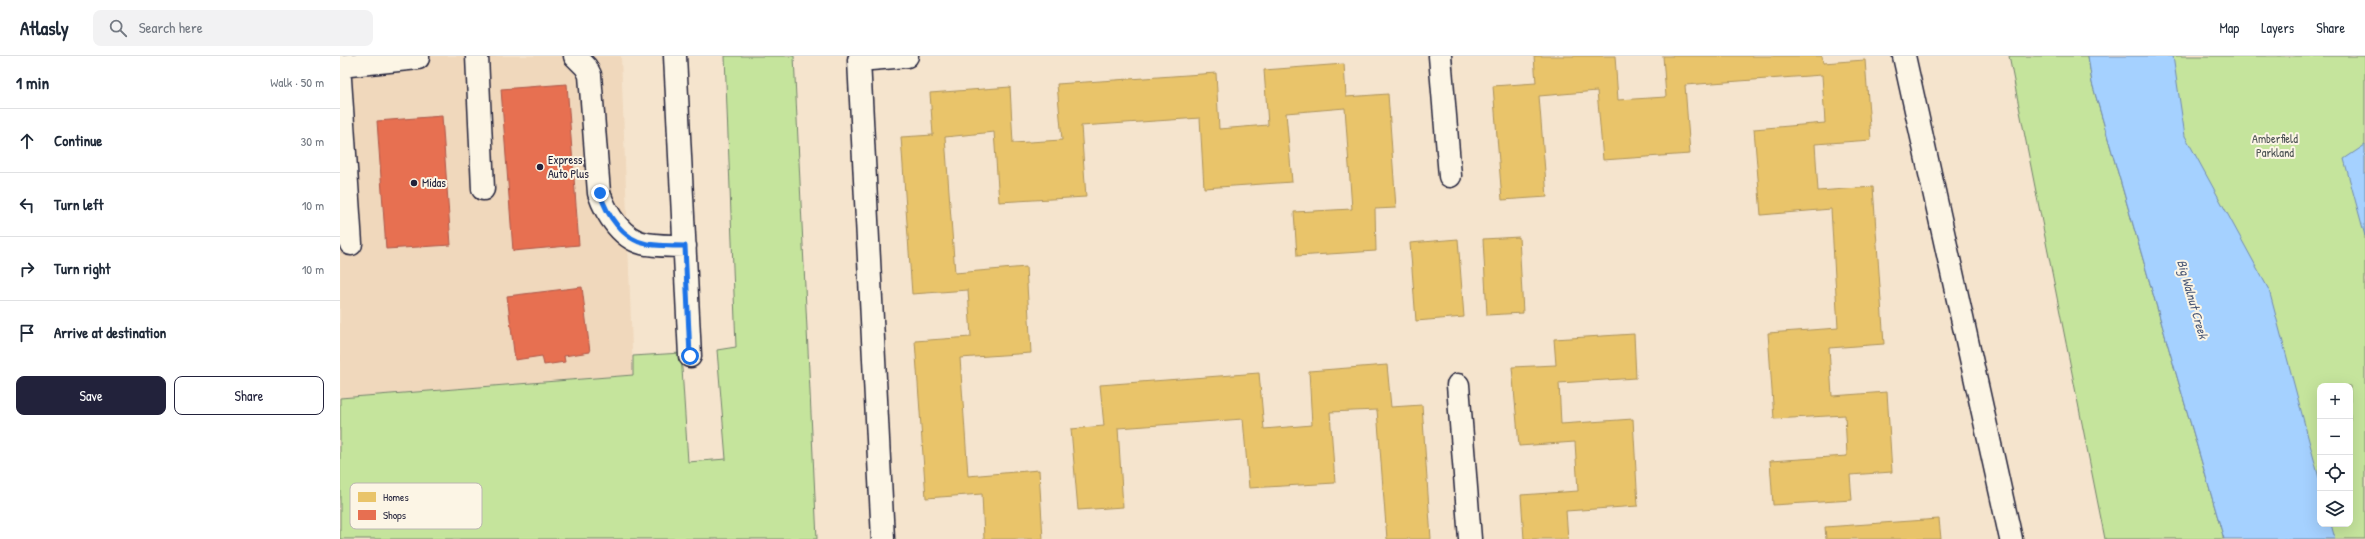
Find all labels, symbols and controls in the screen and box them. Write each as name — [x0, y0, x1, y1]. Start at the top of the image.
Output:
search box — [93, 10, 373, 46]
text: Atlasly — [20, 15, 69, 41]
icon: search — [107, 17, 129, 39]
text: Search here — [139, 17, 203, 38]
text: Map — [2219, 18, 2239, 37]
text: Layers — [2261, 18, 2294, 37]
text: Share — [2316, 18, 2345, 37]
text: 1 min — [16, 71, 49, 94]
text: Walk · 50 m — [270, 73, 324, 91]
icon: ahead — [16, 130, 38, 152]
text: Continue — [54, 130, 102, 151]
park label: Amberfield Parkland — [2252, 130, 2298, 161]
text: 30 m — [301, 132, 324, 150]
place label: Express Auto Plus — [548, 151, 589, 182]
marker: Express Auto Plus — [535, 162, 545, 172]
place label: Midas — [422, 174, 446, 191]
marker: Midas — [409, 178, 419, 188]
route end — [591, 184, 609, 202]
icon: left — [16, 194, 38, 216]
text: Turn left — [54, 194, 104, 215]
text: 10 m — [302, 196, 324, 214]
water label: Big Walnut Creek — [2172, 257, 2213, 342]
icon: right — [16, 258, 38, 280]
text: Turn right — [54, 258, 110, 279]
text: 10 m — [302, 260, 324, 278]
icon: arrive — [16, 322, 38, 344]
text: Arrive at destination — [54, 322, 166, 343]
route start — [681, 347, 699, 365]
button: Save — [16, 376, 166, 415]
button: Share — [174, 376, 324, 415]
map controls — [2317, 383, 2353, 527]
button: + — [2317, 383, 2353, 419]
button: − — [2317, 419, 2353, 455]
button: locate — [2317, 455, 2353, 491]
legend — [350, 483, 482, 529]
text: Homes — [383, 490, 409, 504]
button: layers — [2317, 491, 2353, 527]
text: Shops — [383, 508, 406, 522]

